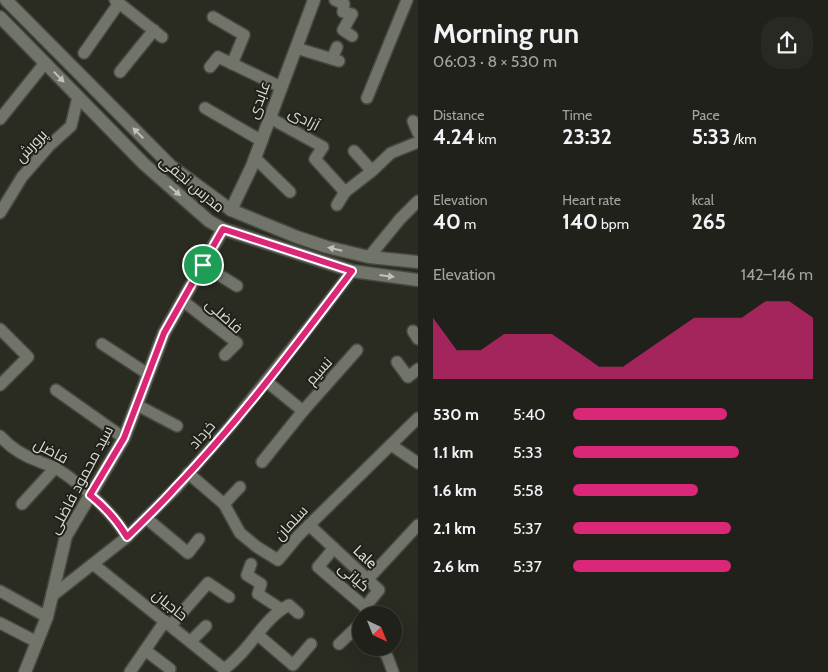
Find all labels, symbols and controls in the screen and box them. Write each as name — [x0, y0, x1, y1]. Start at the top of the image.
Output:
text: Morning run — [433, 16, 579, 50]
button: share — [761, 17, 813, 69]
text: 06:03 · 8 × 530 m — [433, 52, 557, 71]
one-way arrow — [53, 71, 65, 83]
street label: عابدی — [244, 79, 275, 122]
street label: آزادی — [285, 103, 323, 136]
text: Distance — [433, 106, 485, 124]
text: Time — [562, 106, 592, 124]
text: Pace — [692, 106, 720, 124]
text: 4.24 — [433, 124, 475, 149]
text: 23:32 — [562, 124, 612, 149]
text: 5:33 — [692, 124, 730, 149]
street label: پرورش — [11, 126, 52, 167]
one-way arrow — [132, 128, 144, 140]
text: km — [475, 130, 497, 148]
text: /km — [730, 130, 756, 148]
street label: مدرس نجفی — [155, 152, 228, 217]
one-way arrow — [168, 185, 180, 197]
text: Elevation — [433, 191, 488, 209]
text: Heart rate — [562, 191, 621, 209]
text: kcal — [692, 191, 714, 209]
text: 40 — [433, 209, 461, 234]
text: 140 — [562, 209, 598, 234]
text: 265 — [692, 209, 726, 234]
text: m — [461, 215, 476, 233]
text: bpm — [598, 215, 629, 233]
pin — [182, 244, 224, 286]
one-way arrow — [328, 245, 343, 253]
icon: arrive — [189, 251, 217, 279]
text: Elevation — [433, 265, 496, 284]
text: 142–146 m — [741, 265, 813, 284]
one-way arrow — [379, 272, 395, 280]
street label: فاضلی — [201, 295, 246, 338]
street label: نسیم — [302, 353, 337, 389]
text: 530 m — [433, 405, 479, 424]
text: 5:40 — [513, 405, 545, 424]
street label: خرداد — [185, 417, 219, 453]
street label: سید محمود فاضلی — [45, 423, 118, 538]
street label: فاضل — [30, 435, 71, 468]
text: 1.1 km — [433, 443, 473, 462]
text: 5:33 — [513, 443, 542, 462]
text: 1.6 km — [433, 481, 477, 500]
text: 5:58 — [513, 481, 543, 500]
street label: سلمان — [270, 502, 312, 545]
text: 2.1 km — [433, 519, 476, 538]
text: 5:37 — [513, 519, 542, 538]
street label: Lale — [349, 542, 381, 573]
text: 2.6 km — [433, 557, 479, 576]
text: 5:37 — [513, 557, 542, 576]
street label: کیانی — [334, 559, 373, 596]
street label: حاجیان — [148, 585, 191, 625]
north arrow — [352, 606, 402, 656]
map controls — [352, 606, 402, 656]

